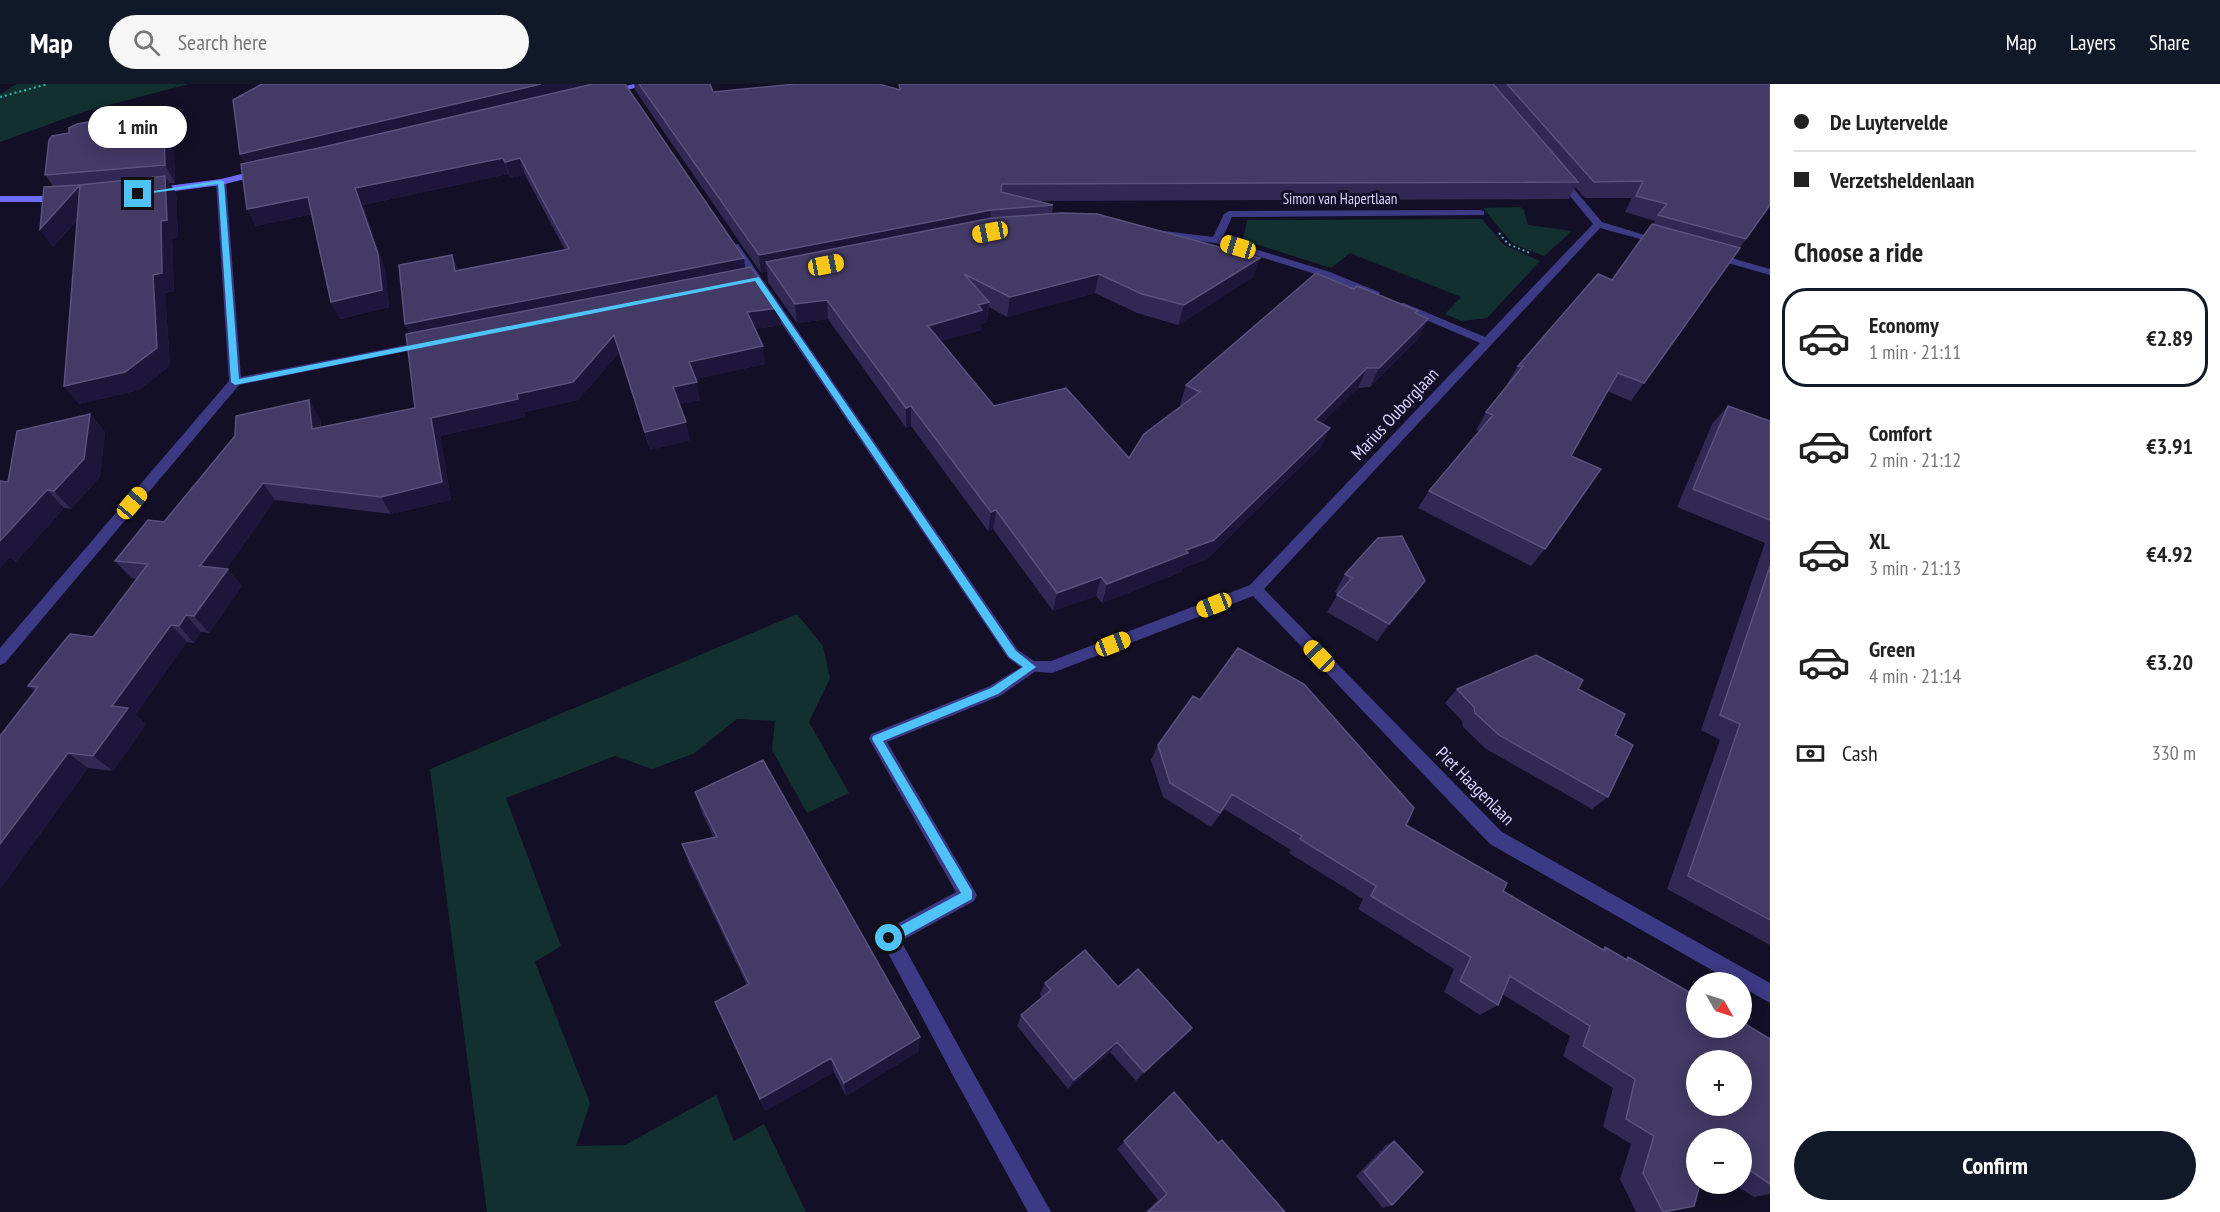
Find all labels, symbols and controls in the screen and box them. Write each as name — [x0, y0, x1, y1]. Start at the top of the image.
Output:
search box — [109, 15, 529, 69]
text: Map — [30, 24, 73, 61]
icon: search — [130, 26, 163, 59]
text: Search here — [178, 28, 267, 56]
text: Map — [2006, 29, 2037, 56]
text: Layers — [2070, 29, 2116, 56]
text: Share — [2149, 29, 2190, 56]
callout: 1 min — [88, 107, 188, 149]
text: De Luytervelde — [1830, 108, 1948, 136]
text: 1 min — [117, 114, 158, 140]
text: Verzetsheldenlaan — [1830, 166, 1974, 194]
route end — [124, 180, 151, 207]
street label: Simon van Hapertlaan — [1283, 189, 1397, 208]
car — [971, 220, 1009, 244]
car — [1218, 233, 1258, 261]
text: Choose a ride — [1794, 235, 1923, 269]
car — [807, 253, 845, 277]
icon: car — [1797, 311, 1851, 365]
text: Economy — [1869, 311, 1939, 339]
text: €2.89 — [2146, 324, 2193, 352]
text: 1 min · 21:11 — [1869, 339, 1961, 365]
street label: Marius Ouborglaan — [1346, 363, 1443, 465]
icon: car — [1797, 419, 1851, 473]
text: Comfort — [1869, 419, 1932, 447]
text: €3.91 — [2146, 432, 2193, 460]
text: 2 min · 21:12 — [1869, 447, 1961, 473]
car — [114, 483, 150, 523]
icon: car — [1797, 527, 1851, 581]
text: XL — [1869, 527, 1890, 555]
text: €4.92 — [2146, 540, 2193, 568]
text: 3 min · 21:13 — [1869, 555, 1961, 581]
car — [1194, 590, 1234, 620]
car — [1093, 629, 1133, 659]
icon: car — [1797, 635, 1851, 689]
text: Green — [1869, 635, 1915, 663]
car — [1300, 637, 1338, 675]
text: €3.20 — [2146, 648, 2193, 676]
text: 4 min · 21:14 — [1869, 663, 1961, 689]
icon: cash — [1794, 737, 1827, 770]
text: Cash — [1842, 739, 1878, 767]
text: 330 m — [2152, 740, 2196, 766]
street label: Piet Haagenlaan — [1431, 741, 1520, 830]
route start — [875, 924, 902, 951]
north arrow — [1686, 972, 1752, 1038]
map controls — [1686, 972, 1752, 1194]
button: + — [1686, 1050, 1752, 1116]
button: − — [1686, 1128, 1752, 1194]
button: Confirm — [1794, 1131, 2196, 1200]

